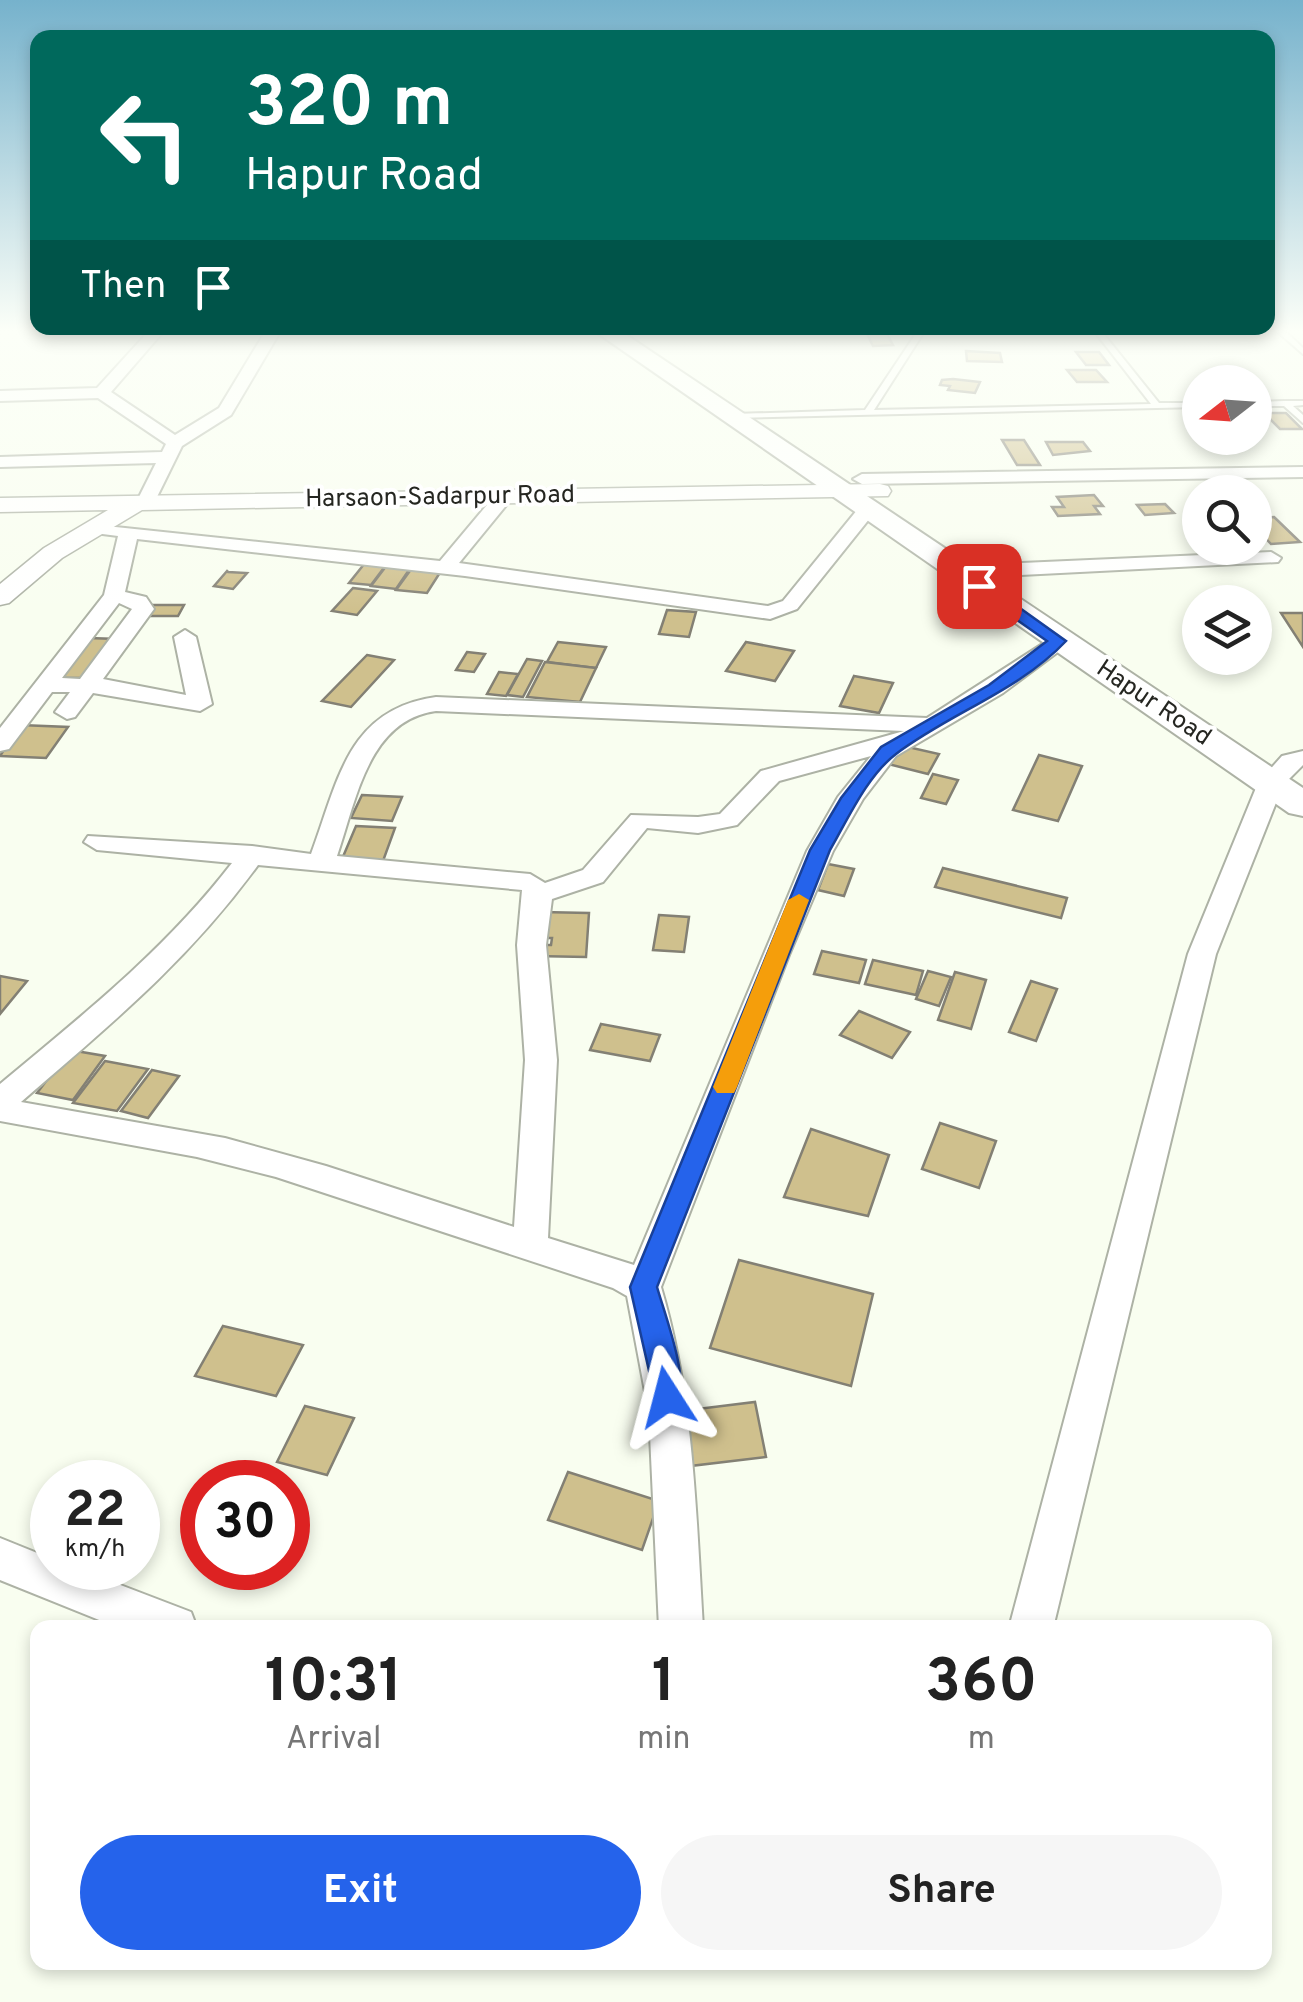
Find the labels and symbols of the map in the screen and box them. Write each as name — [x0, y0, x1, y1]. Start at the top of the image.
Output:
north arrow — [1182, 365, 1272, 455]
street label: Harsaon-Sadarpur Road — [305, 480, 575, 516]
pin — [937, 544, 1022, 629]
street label: Hapur Road — [1089, 654, 1217, 754]
position arrow — [615, 1345, 719, 1449]
speed limit sign: 30 — [180, 1460, 310, 1590]

